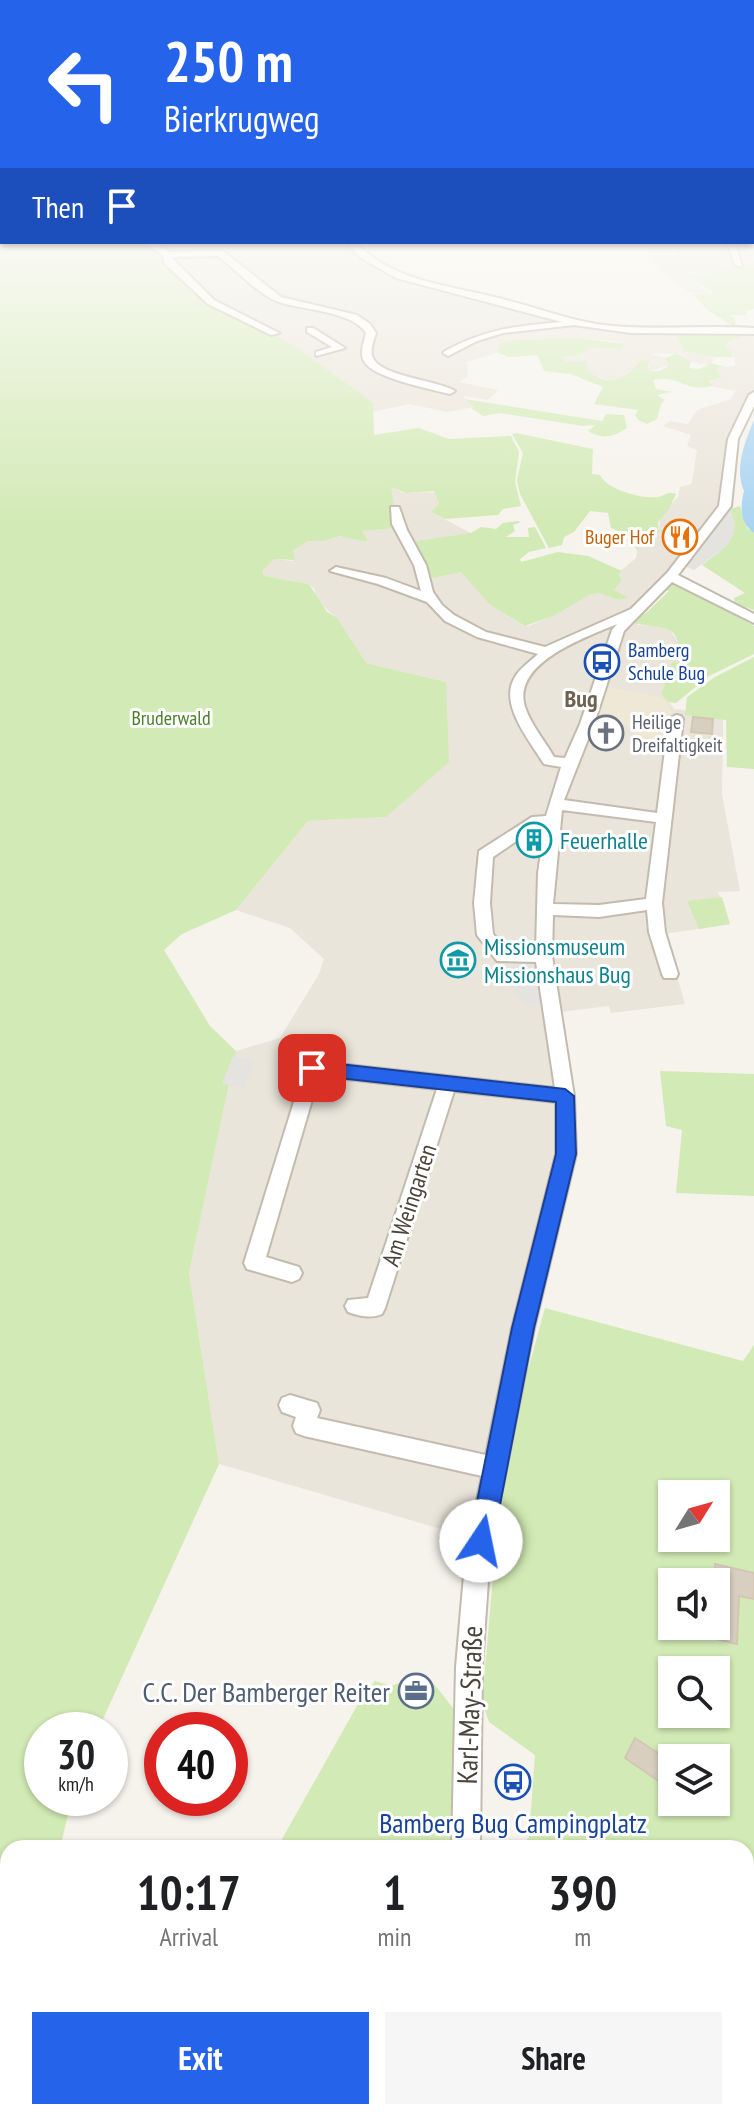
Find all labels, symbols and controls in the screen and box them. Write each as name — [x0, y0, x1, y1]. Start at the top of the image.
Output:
text: 250 m — [164, 25, 293, 97]
icon: left — [32, 32, 136, 136]
text: Bierkrugweg — [164, 95, 320, 142]
icon: arrive — [100, 184, 144, 228]
text: Then — [32, 187, 84, 226]
restaurant icon: Buger Hof — [661, 518, 699, 556]
place label: Buger Hof — [585, 524, 655, 550]
place label: Bamberg Schule Bug — [628, 637, 705, 686]
bus stop icon: Bamberg Schule Bug — [583, 643, 621, 681]
district label: Bug — [564, 683, 598, 714]
park label: Bruderwald — [131, 705, 211, 731]
place label: Heilige Dreifaltigkeit — [632, 709, 723, 758]
church icon: Heilige Dreifaltigkeit — [587, 714, 625, 752]
building icon: Feuerhalle — [515, 821, 553, 859]
place label: Feuerhalle — [560, 825, 648, 856]
place label: Missionsmuseum Missionshaus Bug — [484, 931, 631, 990]
museum icon: Missionsmuseum Missionshaus Bug — [439, 941, 477, 979]
pin — [278, 1034, 346, 1102]
icon: arrive — [290, 1046, 334, 1090]
street label: Am Weingarten — [375, 1140, 443, 1270]
north arrow — [658, 1480, 730, 1552]
map controls — [658, 1480, 730, 1816]
position arrow — [439, 1499, 523, 1583]
button: sound — [658, 1568, 730, 1640]
street label: Karl-May-Straße — [448, 1625, 490, 1785]
button: search — [658, 1656, 730, 1728]
office icon: C.C. Der Bamberger Reiter — [397, 1672, 435, 1710]
place label: C.C. Der Bamberger Reiter — [142, 1673, 390, 1710]
speed limit sign: 40 — [144, 1712, 248, 1816]
text: 30 — [57, 1728, 95, 1780]
button: layers — [658, 1744, 730, 1816]
bus stop icon: Bamberg Bug Campingplatz — [494, 1763, 532, 1801]
text: km/h — [58, 1771, 94, 1797]
place label: Bamberg Bug Campingplatz — [379, 1804, 647, 1841]
text: 10:17 — [137, 1861, 241, 1923]
text: 1 — [383, 1861, 406, 1923]
text: 390 — [548, 1861, 617, 1923]
text: Arrival — [159, 1920, 218, 1953]
text: min — [377, 1920, 411, 1953]
text: m — [574, 1920, 591, 1953]
button: Exit — [32, 2012, 369, 2104]
button: Share — [385, 2012, 722, 2104]

